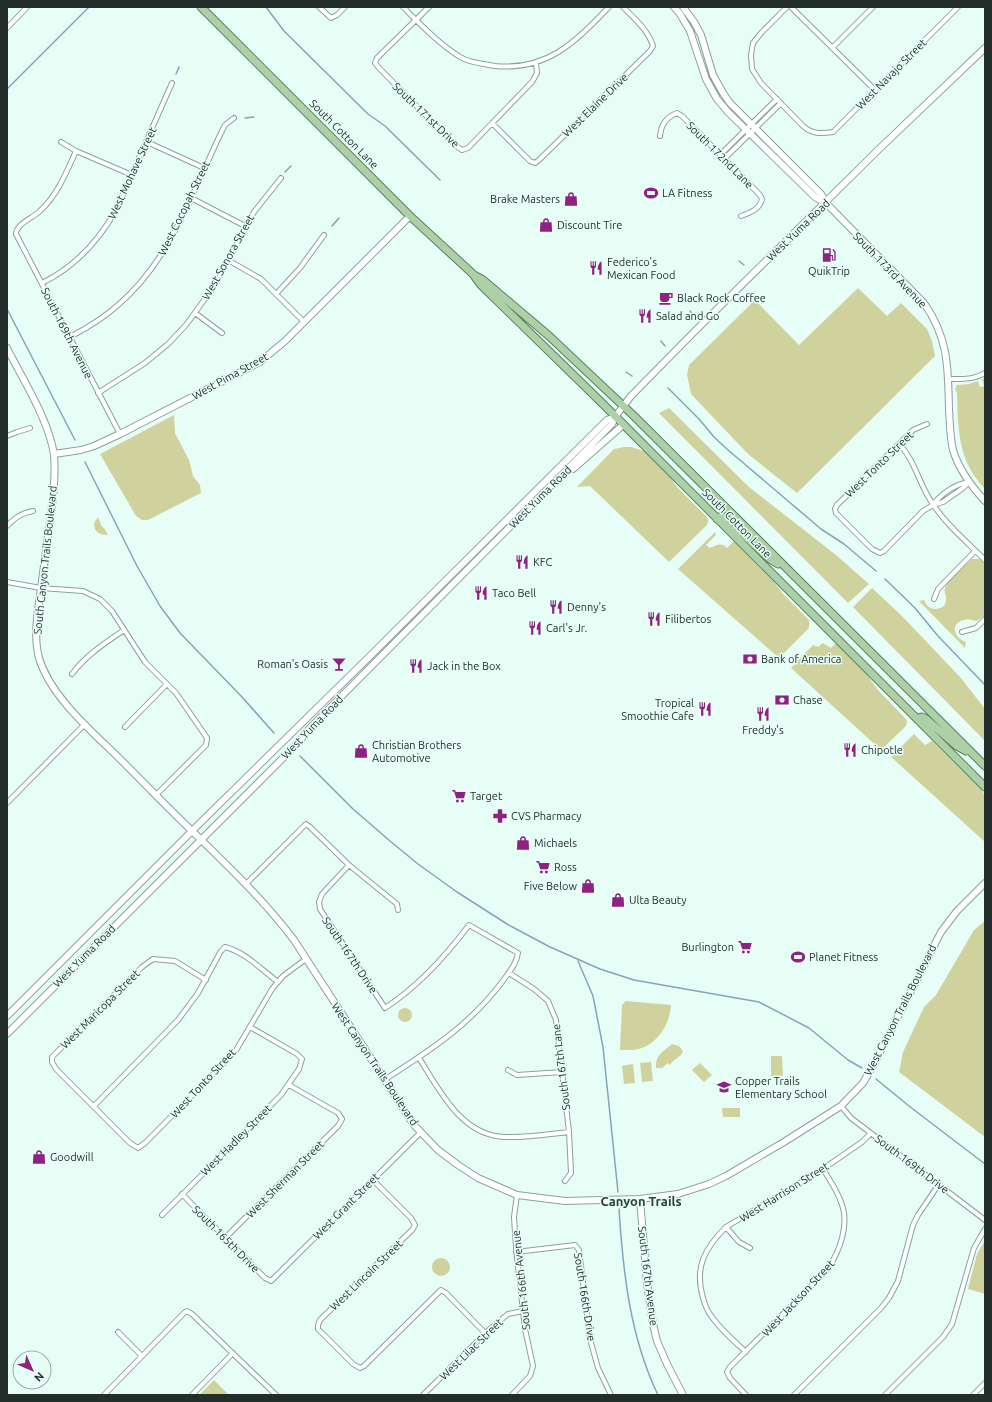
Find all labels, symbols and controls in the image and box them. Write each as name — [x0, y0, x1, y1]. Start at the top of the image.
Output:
street label: West Navajo Street — [853, 36, 929, 112]
street label: West Elaine Drive — [560, 71, 630, 139]
street label: South 171st Drive — [390, 80, 462, 150]
street label: South Cotton Lane — [307, 97, 381, 171]
street label: South 172nd Lane — [684, 119, 756, 191]
street label: West Mohave Street — [105, 124, 159, 221]
street label: West Cocopah Street — [156, 158, 212, 257]
sports icon: LA Fitness — [643, 185, 659, 201]
place label: LA Fitness — [662, 187, 712, 199]
shop icon: Brake Masters — [563, 191, 579, 207]
place label: Brake Masters — [490, 193, 560, 205]
street label: West Yuma Road — [764, 197, 832, 263]
street label: West Sonora Street — [200, 212, 257, 302]
shop icon: Discount Tire — [538, 217, 554, 233]
place label: Discount Tire — [557, 219, 622, 231]
street label: South 173rd Avenue — [851, 230, 929, 310]
fuel station icon: QuikTrip — [821, 247, 837, 263]
place label: Federico's Mexican Food — [607, 256, 675, 281]
restaurant icon: Federico's Mexican Food — [588, 260, 604, 276]
place label: QuikTrip — [808, 265, 850, 277]
street label: South 169th Avenue — [39, 286, 95, 380]
cafe icon: Black Rock Coffee — [658, 290, 674, 306]
place label: Black Rock Coffee — [677, 292, 766, 304]
restaurant icon: Salad and Go — [637, 308, 653, 324]
place label: Salad and Go — [656, 310, 720, 322]
street label: West Pima Street — [190, 350, 271, 402]
street label: West Tonto Street — [842, 428, 916, 500]
street label: West Yuma Road — [506, 463, 574, 531]
street label: South Canyon Trails Boulevard — [31, 485, 59, 635]
street label: South Cotton Lane — [700, 486, 774, 560]
restaurant icon: KFC — [514, 554, 530, 570]
place label: KFC — [533, 556, 552, 568]
restaurant icon: Taco Bell — [473, 585, 489, 601]
place label: Taco Bell — [492, 587, 536, 599]
restaurant icon: Denny's — [548, 599, 564, 615]
place label: Denny's — [567, 601, 606, 613]
restaurant icon: Filibertos — [646, 611, 662, 627]
place label: Filibertos — [665, 613, 711, 625]
restaurant icon: Carl's Jr. — [527, 620, 543, 636]
place label: Carl's Jr. — [546, 622, 587, 634]
bank icon: Bank of America — [742, 651, 758, 667]
place label: Bank of America — [761, 653, 841, 665]
bar icon: Roman's Oasis — [331, 656, 347, 672]
place label: Roman's Oasis — [257, 658, 328, 670]
restaurant icon: Jack in the Box — [408, 658, 424, 674]
place label: Jack in the Box — [427, 660, 501, 672]
bank icon: Chase — [774, 692, 790, 708]
street label: West Yuma Road — [279, 693, 345, 761]
place label: Chase — [793, 694, 823, 706]
place label: Tropical Smoothie Cafe — [621, 697, 694, 722]
restaurant icon: Tropical Smoothie Cafe — [697, 701, 713, 717]
restaurant icon: Freddy's — [755, 706, 771, 722]
place label: Freddy's — [742, 724, 784, 736]
place label: Christian Brothers Automotive — [372, 739, 462, 764]
restaurant icon: Chipotle — [842, 742, 858, 758]
shop icon: Christian Brothers Automotive — [353, 743, 369, 759]
place label: Chipotle — [861, 744, 903, 756]
supermarket icon: Target — [451, 788, 467, 804]
place label: Target — [470, 790, 503, 802]
pharmacy icon: CVS Pharmacy — [492, 808, 508, 824]
place label: CVS Pharmacy — [511, 810, 582, 822]
shop icon: Michaels — [515, 835, 531, 851]
place label: Michaels — [534, 837, 577, 849]
supermarket icon: Ross — [535, 859, 551, 875]
place label: Ross — [554, 861, 577, 873]
shop icon: Five Below — [580, 878, 596, 894]
place label: Five Below — [524, 880, 577, 892]
shop icon: Ulta Beauty — [610, 892, 626, 908]
place label: Ulta Beauty — [629, 894, 687, 906]
street label: South 167th Drive — [320, 915, 380, 995]
street label: West Yuma Road — [50, 922, 118, 990]
supermarket icon: Burlington — [737, 939, 753, 955]
place label: Burlington — [681, 941, 734, 953]
street label: West Canyon Trails Boulevard — [862, 942, 938, 1078]
sports icon: Planet Fitness — [790, 949, 806, 965]
place label: Planet Fitness — [809, 951, 878, 963]
street label: West Maricopa Street — [58, 967, 142, 1051]
street label: West Canyon Trails Boulevard — [329, 1000, 421, 1128]
street label: South 167th Lane — [550, 1023, 572, 1111]
street label: West Tonto Street — [168, 1046, 239, 1120]
place label: Copper Trails Elementary School — [735, 1075, 827, 1100]
school or university icon: Copper Trails Elementary School — [716, 1079, 732, 1095]
street label: West Hadley Street — [198, 1102, 274, 1178]
street label: South 169th Drive — [873, 1132, 951, 1196]
street label: West Sherman Street — [244, 1137, 327, 1220]
shop icon: Goodwill — [31, 1149, 47, 1165]
place label: Goodwill — [50, 1151, 94, 1163]
street label: West Harrison Street — [737, 1159, 831, 1224]
street label: West Grant Street — [310, 1170, 382, 1242]
district label: Canyon Trails — [600, 1194, 682, 1208]
street label: South 165th Drive — [190, 1203, 262, 1275]
street label: South 167th Avenue — [636, 1225, 660, 1327]
street label: South 166th Avenue — [510, 1229, 532, 1331]
street label: West Lincoln Street — [327, 1237, 405, 1313]
street label: South 166th Drive — [572, 1252, 598, 1342]
street label: West Jackson Street — [759, 1257, 837, 1339]
street label: West Lilac Street — [437, 1315, 505, 1382]
north arrow — [12, 1350, 52, 1390]
text: N — [32, 1370, 46, 1384]

